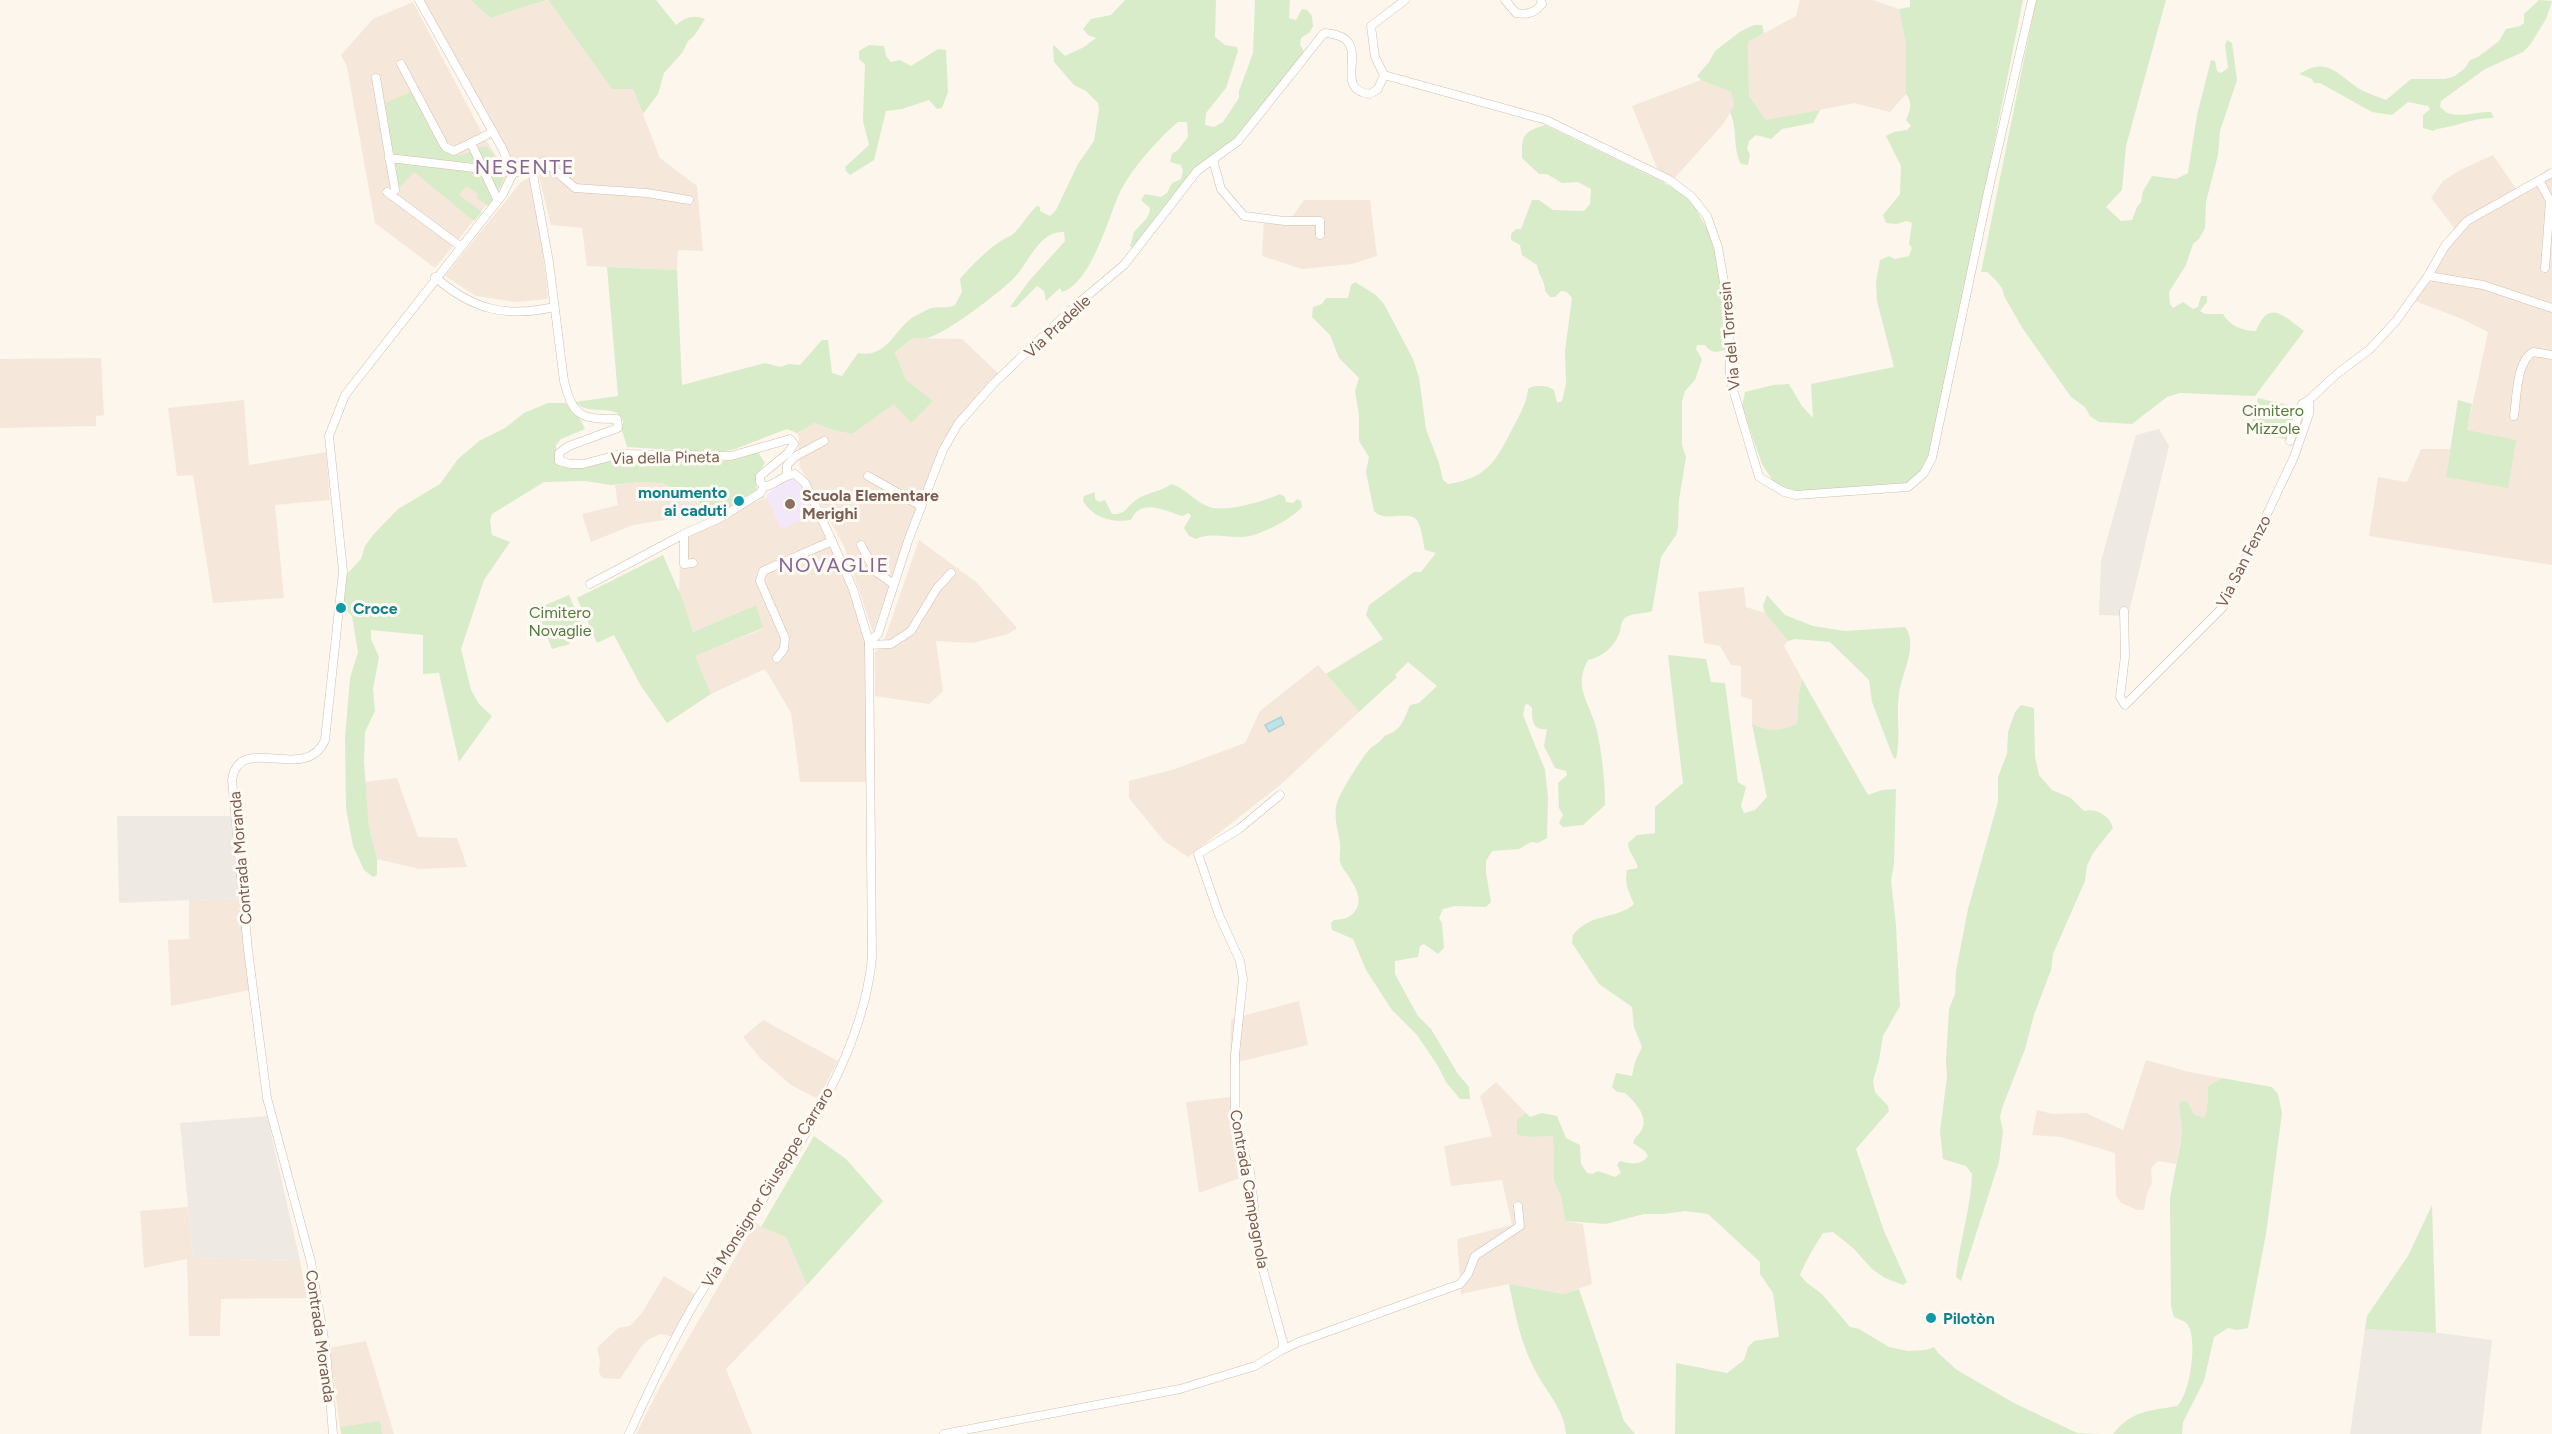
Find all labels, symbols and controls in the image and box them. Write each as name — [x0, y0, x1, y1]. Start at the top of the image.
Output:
district label: NESENTE — [475, 155, 575, 179]
street label: Via del Torresin — [1715, 281, 1744, 391]
street label: Via Pradelle — [1020, 291, 1095, 362]
park label: Cimitero Mizzole — [2242, 401, 2304, 438]
street label: Via della Pineta — [610, 447, 720, 468]
place label: monumento ai caduti — [638, 483, 727, 520]
place label: Scuola Elementare Merighi — [802, 486, 939, 523]
marker: monumento ai caduti — [732, 494, 746, 508]
marker: Scuola Elementare Merighi — [783, 497, 797, 511]
street label: Via San Fenzo — [2212, 512, 2275, 611]
district label: NOVAGLIE — [778, 553, 890, 577]
place label: Croce — [353, 599, 398, 618]
marker: Croce — [334, 601, 348, 615]
park label: Cimitero Novaglie — [528, 603, 592, 640]
street label: Contrada Moranda — [225, 791, 256, 925]
street label: Via Monsignor Giuseppe Carraro — [698, 1084, 837, 1291]
street label: Contrada Campagnola — [1226, 1108, 1273, 1270]
street label: Contrada Moranda — [302, 1269, 339, 1404]
place label: Pilotòn — [1943, 1309, 1995, 1328]
marker: Pilotòn — [1924, 1311, 1938, 1325]

